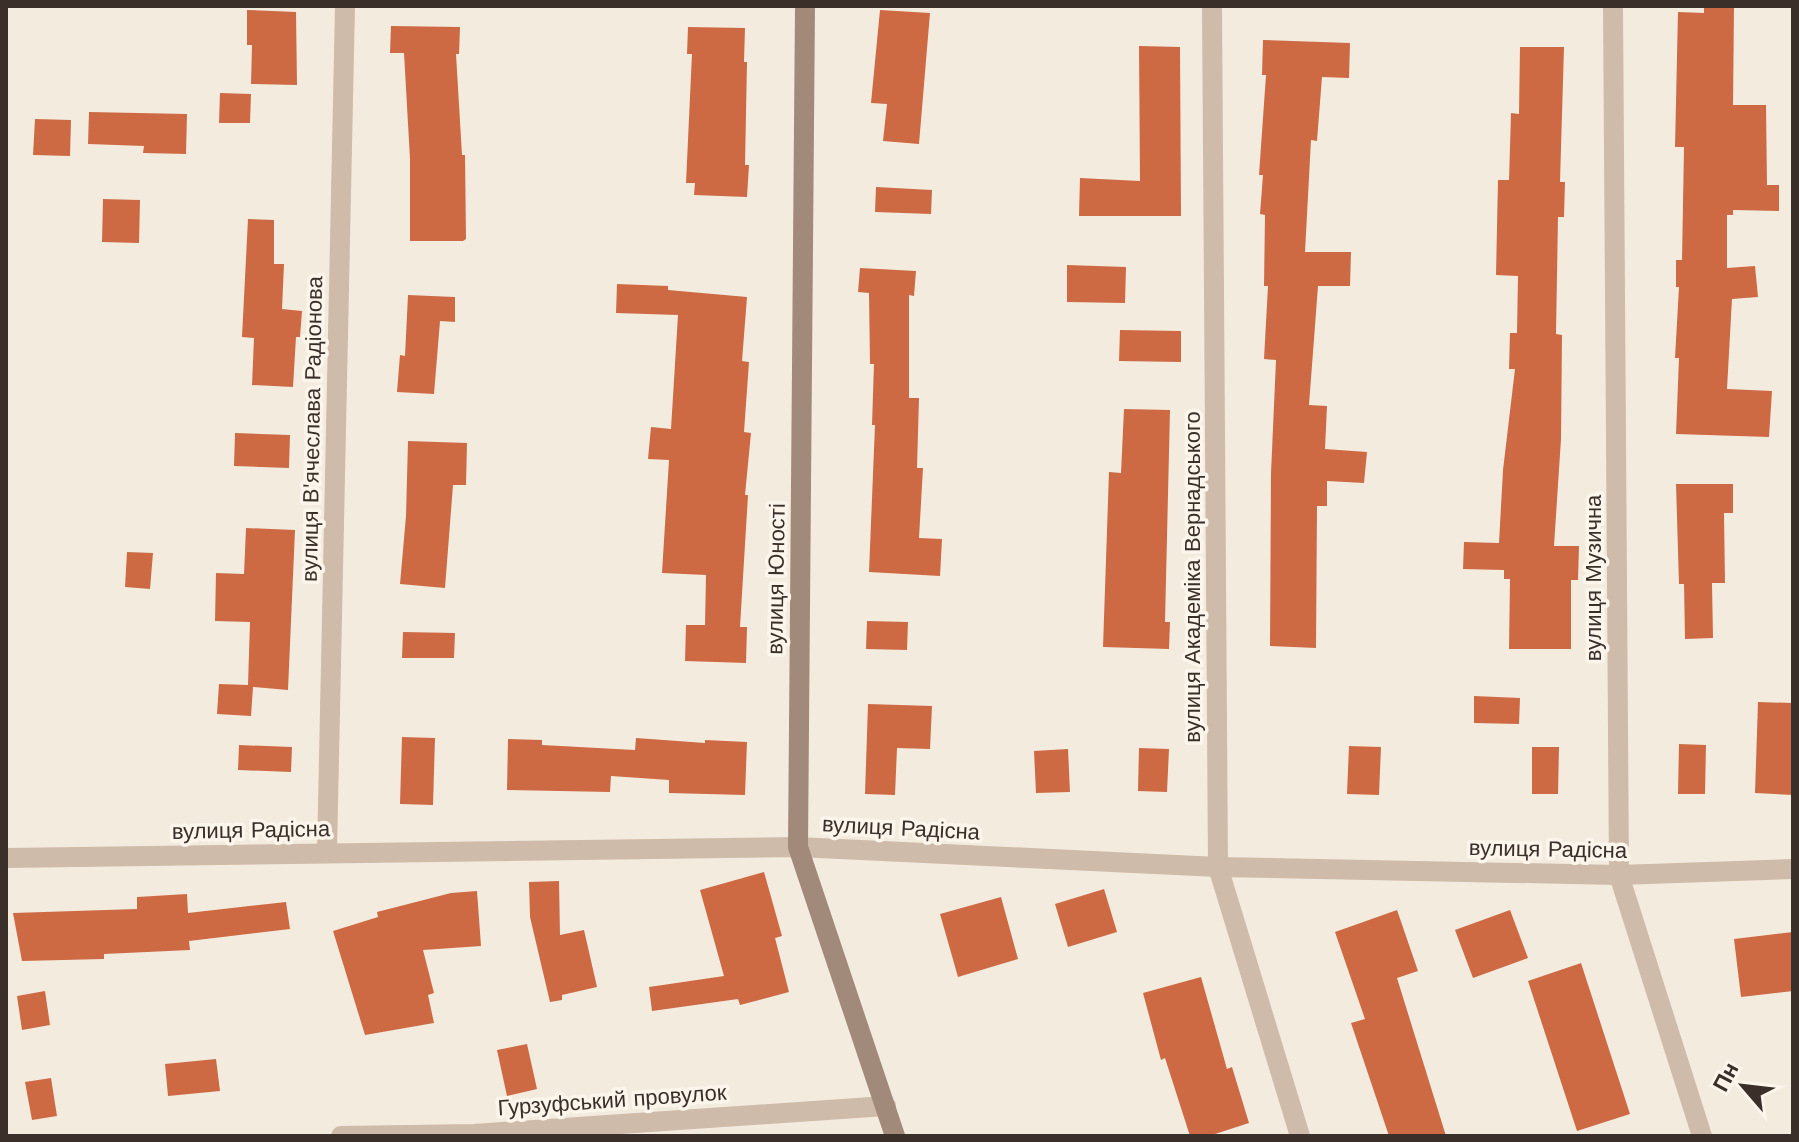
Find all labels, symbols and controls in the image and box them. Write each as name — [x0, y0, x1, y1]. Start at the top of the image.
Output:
street label: вулиця В'ячеслава Радіонова — [297, 275, 327, 582]
street label: вулиця Академіка Вернадського — [1180, 411, 1205, 743]
street label: вулиця Музична — [1581, 494, 1606, 661]
street label: вулиця Юності — [762, 503, 790, 655]
street label: вулиця Радісна — [821, 811, 981, 845]
street label: вулиця Радісна — [172, 816, 331, 844]
street label: вулиця Радісна — [1469, 835, 1628, 863]
north arrow — [1703, 1046, 1783, 1126]
text: Пн — [1708, 1058, 1744, 1096]
street label: Гурзуфський провулок — [497, 1080, 728, 1120]

